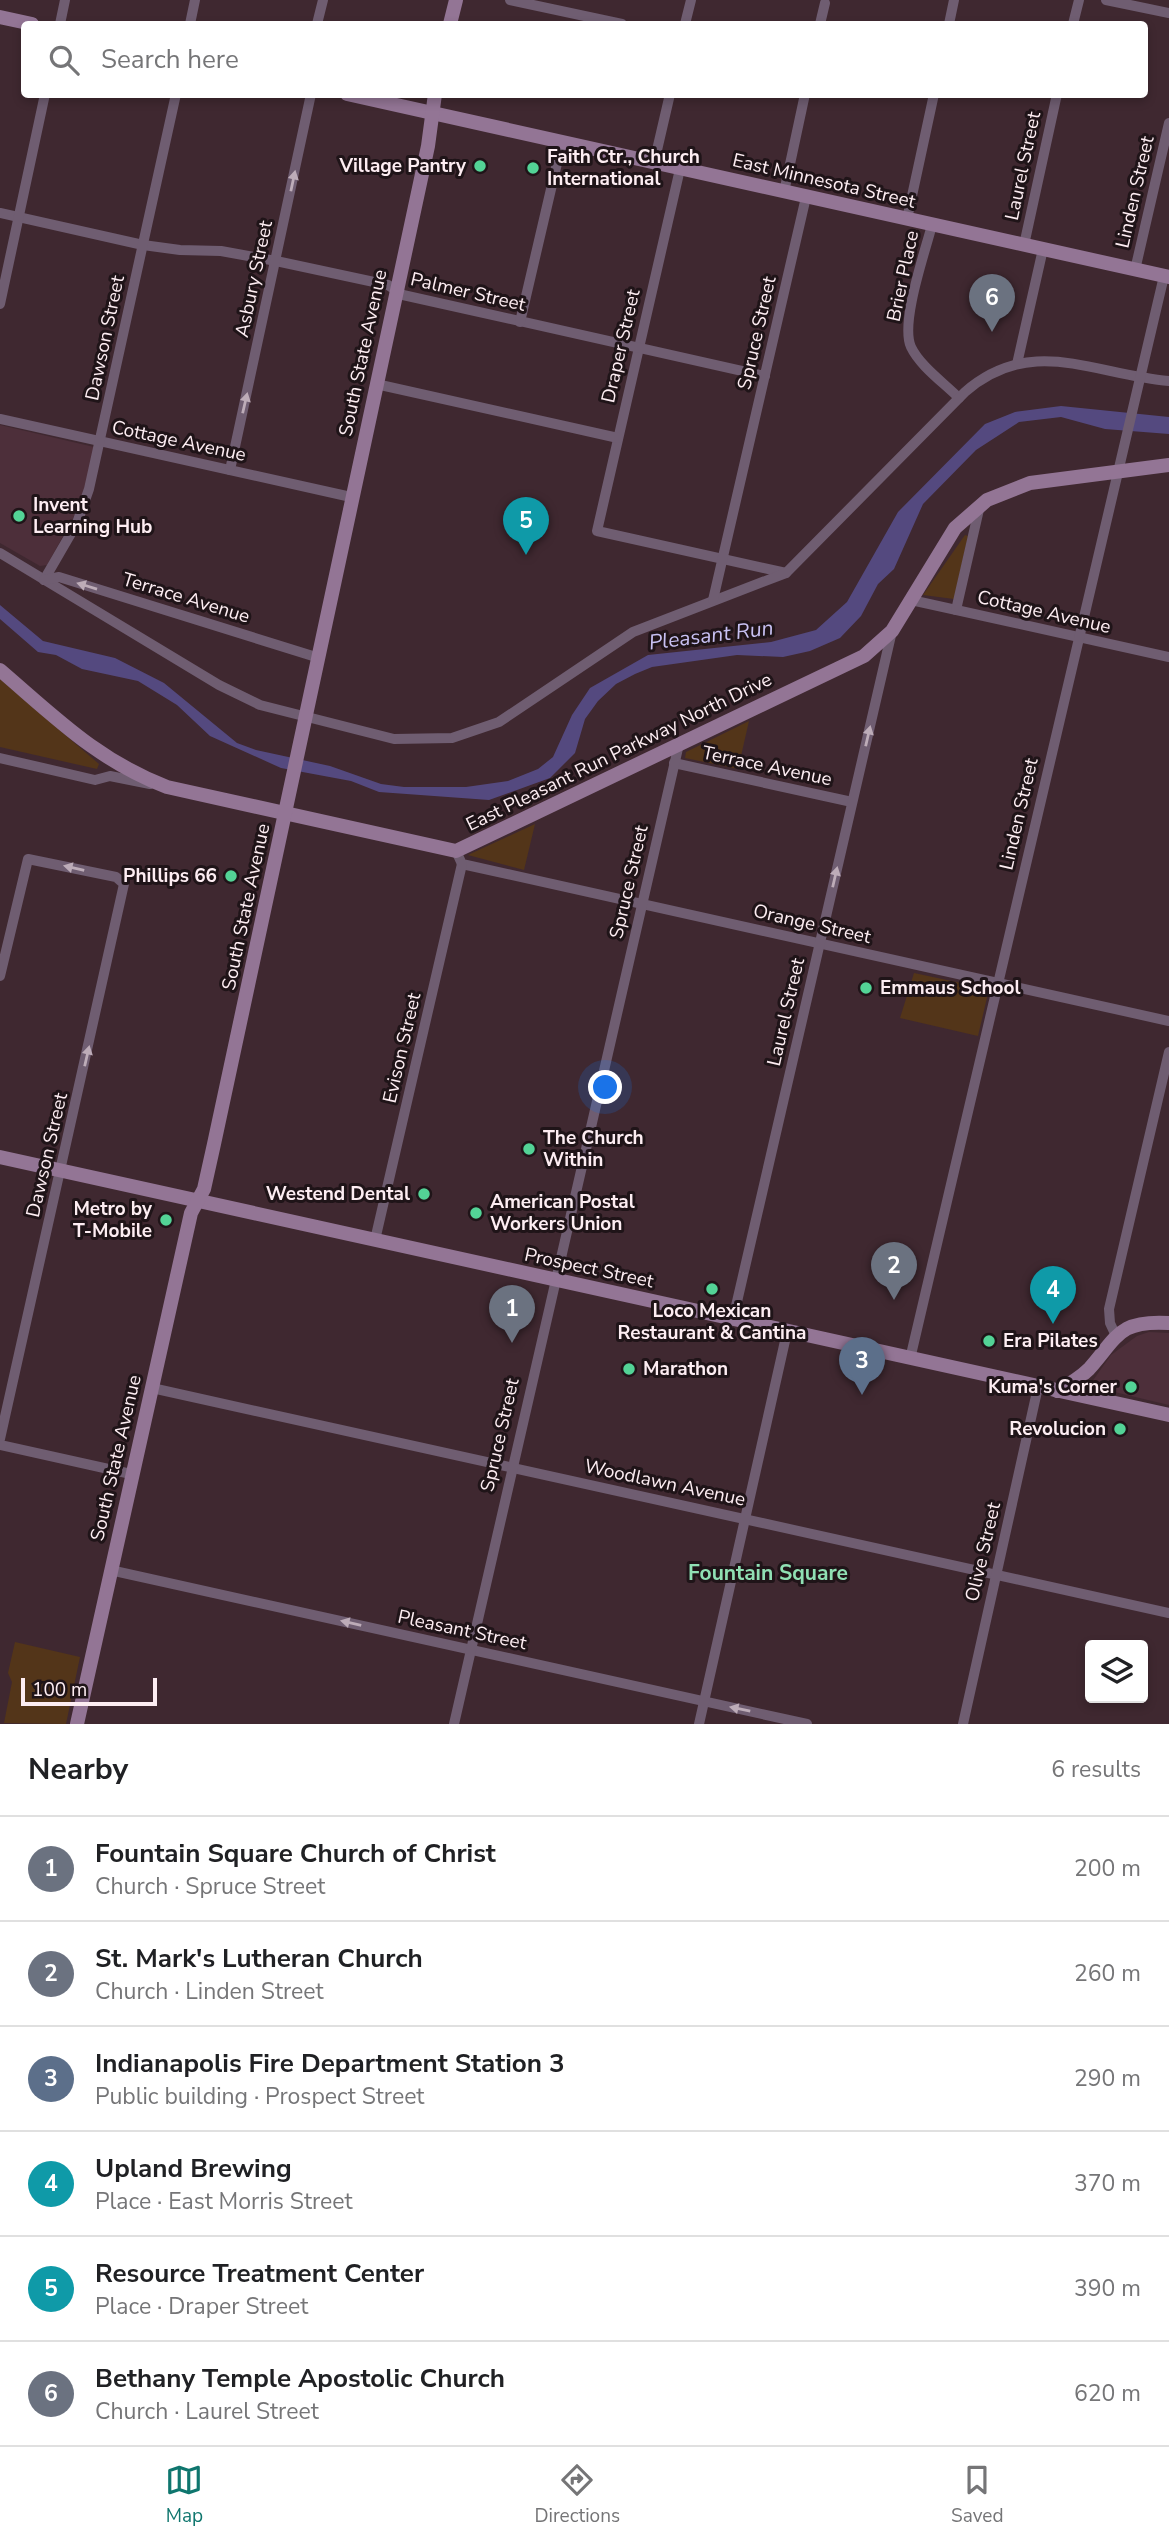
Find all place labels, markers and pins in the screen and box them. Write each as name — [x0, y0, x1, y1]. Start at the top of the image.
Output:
place label: Faith Ctr., Church International — [547, 144, 700, 192]
place label: Village Pantry — [338, 153, 467, 179]
marker: Village Pantry — [472, 158, 488, 174]
marker: Faith Ctr., Church International — [525, 160, 541, 176]
pin: 6 — [969, 274, 1015, 332]
place label: Invent Learning Hub — [33, 492, 153, 540]
pin: 5 — [503, 497, 549, 555]
marker: Invent Learning Hub — [11, 508, 27, 524]
place label: Phillips 66 — [123, 863, 217, 889]
marker: Phillips 66 — [223, 868, 239, 884]
place label: Emmaus School — [880, 975, 1021, 1001]
marker: Emmaus School — [858, 980, 874, 996]
place label: The Church Within — [543, 1125, 644, 1173]
marker: The Church Within — [521, 1141, 537, 1157]
place label: Westend Dental — [266, 1181, 410, 1207]
marker: Westend Dental — [416, 1186, 432, 1202]
place label: American Postal Workers Union — [490, 1189, 635, 1237]
place label: Metro by T-Mobile — [73, 1196, 153, 1244]
marker: American Postal Workers Union — [468, 1205, 484, 1221]
marker: Metro by T-Mobile — [158, 1212, 174, 1228]
pin: 2 — [871, 1242, 917, 1300]
pin: 4 — [1030, 1266, 1076, 1324]
marker: Loco Mexican Restaurant & Cantina — [704, 1281, 720, 1297]
pin: 1 — [489, 1285, 535, 1343]
place label: Loco Mexican Restaurant & Cantina — [618, 1298, 806, 1346]
place label: Era Pilates — [1003, 1328, 1098, 1354]
marker: Era Pilates — [981, 1333, 997, 1349]
pin: 3 — [839, 1337, 885, 1395]
place label: Marathon — [643, 1356, 728, 1382]
marker: Marathon — [621, 1361, 637, 1377]
place label: Kuma's Corner — [988, 1374, 1118, 1400]
marker: Kuma's Corner — [1123, 1379, 1139, 1395]
place label: Revolucion — [1009, 1416, 1106, 1442]
marker: Revolucion — [1112, 1421, 1128, 1437]

